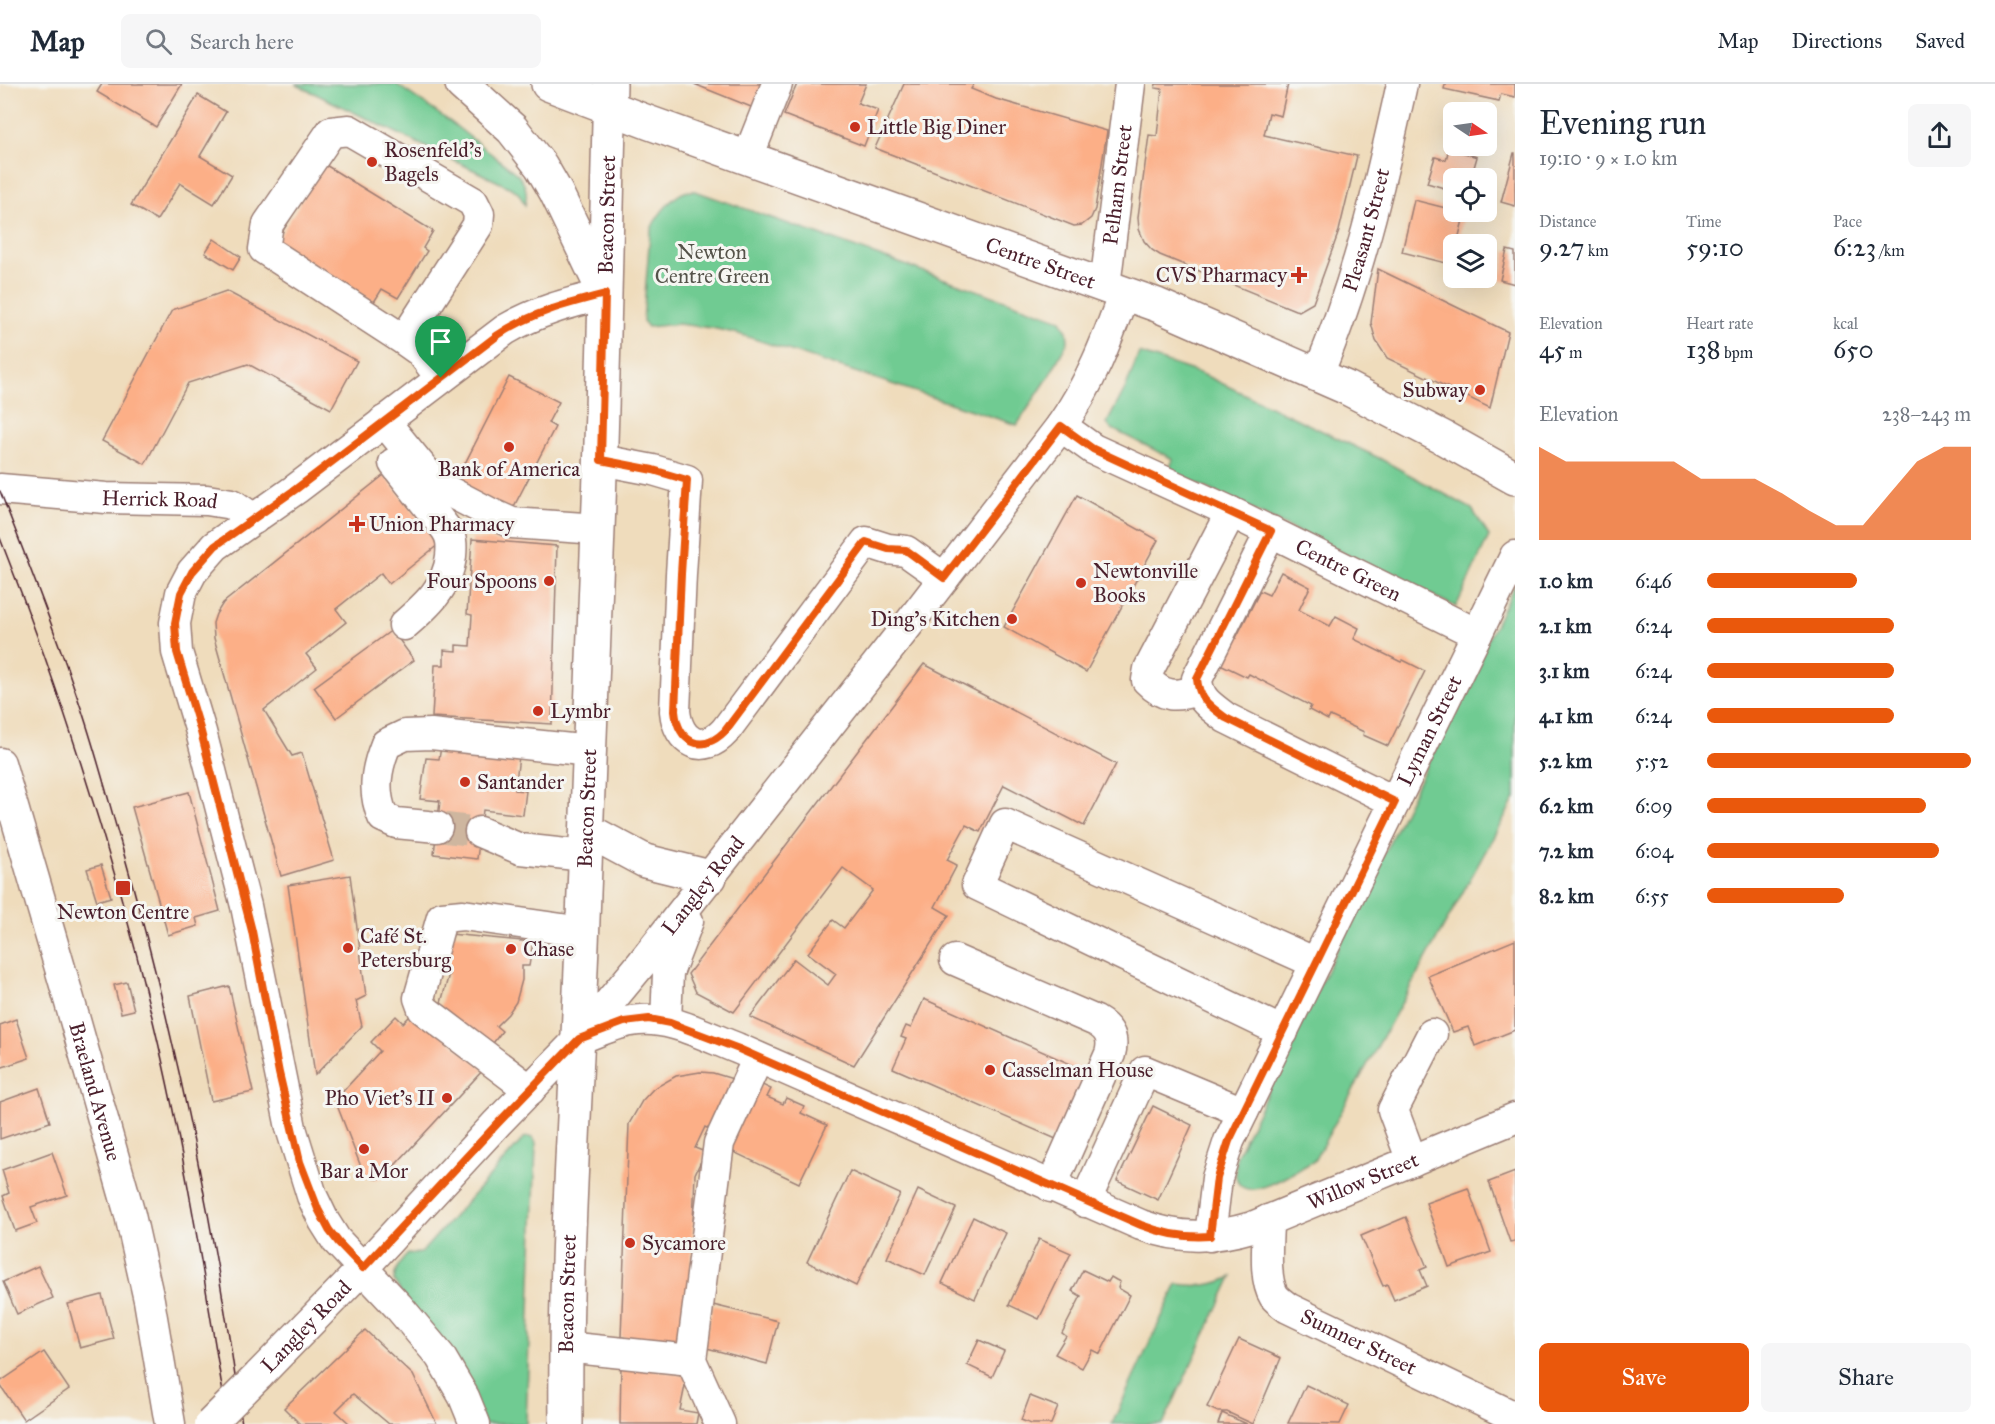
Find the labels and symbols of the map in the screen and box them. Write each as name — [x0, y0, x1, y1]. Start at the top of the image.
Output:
north arrow — [1443, 102, 1497, 156]
place label: Little Big Diner — [867, 114, 1006, 140]
marker: Little Big Diner — [848, 120, 862, 134]
street label: Pelham Street — [1097, 123, 1138, 246]
place label: Rosenfeld's Bagels — [384, 137, 482, 187]
street label: Beacon Street — [592, 154, 621, 275]
marker: Rosenfeld's Bagels — [365, 155, 379, 169]
street label: Pleasant Street — [1336, 165, 1396, 295]
street label: Centre Street — [982, 231, 1099, 295]
park label: Newton Centre Green — [655, 239, 769, 289]
place label: CVS Pharmacy — [1156, 262, 1288, 288]
marker: CVS Pharmacy — [1292, 268, 1306, 282]
pin — [415, 316, 466, 378]
place label: Subway — [1403, 377, 1469, 403]
marker: Subway — [1473, 383, 1487, 397]
marker: Bank of America — [502, 440, 516, 454]
place label: Bank of America — [438, 456, 580, 482]
street label: Herrick Road — [101, 485, 220, 515]
place label: Union Pharmacy — [369, 511, 516, 537]
marker: Union Pharmacy — [350, 517, 364, 531]
street label: Centre Green — [1291, 533, 1405, 607]
place label: Newtonville Books — [1093, 558, 1198, 608]
place label: Four Spoons — [426, 568, 537, 594]
marker: Four Spoons — [542, 574, 556, 588]
marker: Newtonville Books — [1074, 576, 1088, 590]
place label: Ding's Kitchen — [870, 606, 1000, 632]
marker: Ding's Kitchen — [1005, 612, 1019, 626]
street label: Lyman Street — [1392, 671, 1468, 790]
place label: Lymbr — [550, 698, 611, 724]
marker: Lymbr — [531, 704, 545, 718]
street label: Beacon Street — [572, 748, 602, 868]
place label: Santander — [477, 769, 564, 795]
marker: Santander — [458, 775, 472, 789]
street label: Langley Road — [656, 830, 750, 940]
marker: Newton Centre — [114, 879, 132, 897]
place label: Newton Centre — [57, 899, 189, 925]
place label: Café St. Petersburg — [360, 923, 451, 973]
place label: Chase — [523, 936, 575, 962]
marker: Café St. Petersburg — [341, 941, 355, 955]
marker: Chase — [504, 942, 518, 956]
street label: Braeland Avenue — [63, 1019, 127, 1164]
place label: Casselman House — [1002, 1057, 1154, 1083]
marker: Casselman House — [983, 1063, 997, 1077]
place label: Pho Viet's II — [324, 1085, 435, 1111]
marker: Pho Viet's II — [440, 1091, 454, 1105]
marker: Bar a Mor — [357, 1142, 371, 1156]
street label: Willow Street — [1303, 1146, 1423, 1216]
place label: Bar a Mor — [320, 1158, 408, 1184]
place label: Sycamore — [642, 1230, 726, 1256]
street label: Beacon Street — [553, 1233, 582, 1354]
marker: Sycamore — [623, 1236, 637, 1250]
street label: Langley Road — [255, 1274, 357, 1378]
street label: Sumner Street — [1296, 1303, 1421, 1381]

